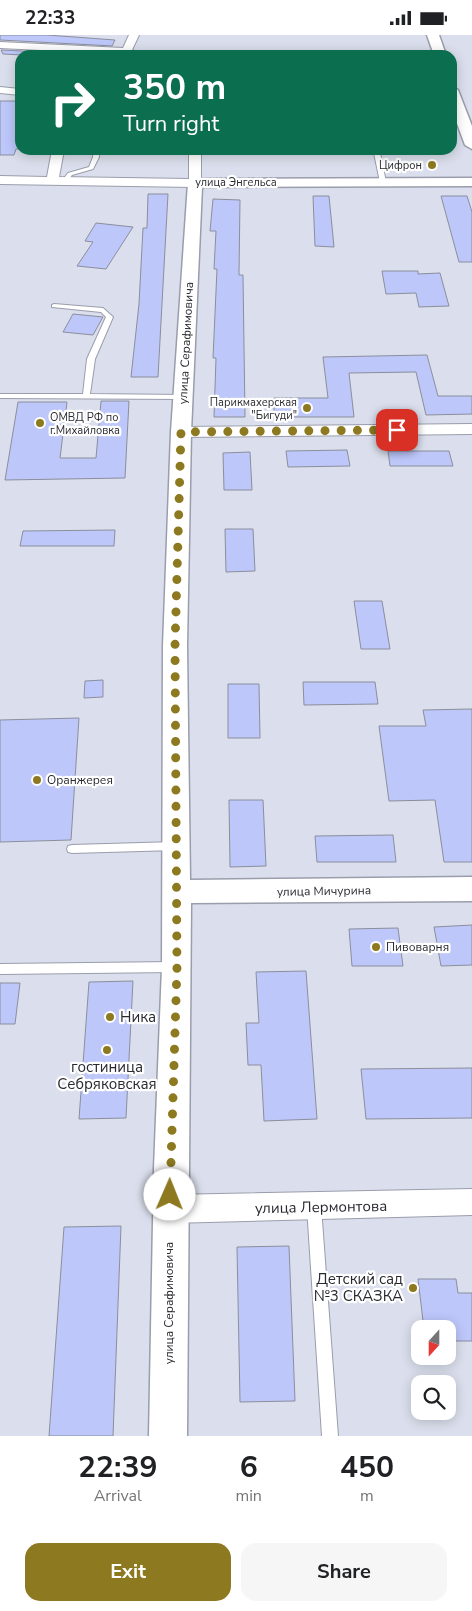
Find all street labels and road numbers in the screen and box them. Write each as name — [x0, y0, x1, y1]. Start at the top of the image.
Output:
street label: улица Энгельса — [195, 175, 277, 190]
street label: улица Серафимовича — [175, 281, 197, 405]
street label: улица Мичурина — [277, 882, 371, 900]
street label: улица Лермонтова — [255, 1196, 387, 1218]
street label: улица Серафимовича — [161, 1242, 177, 1364]

